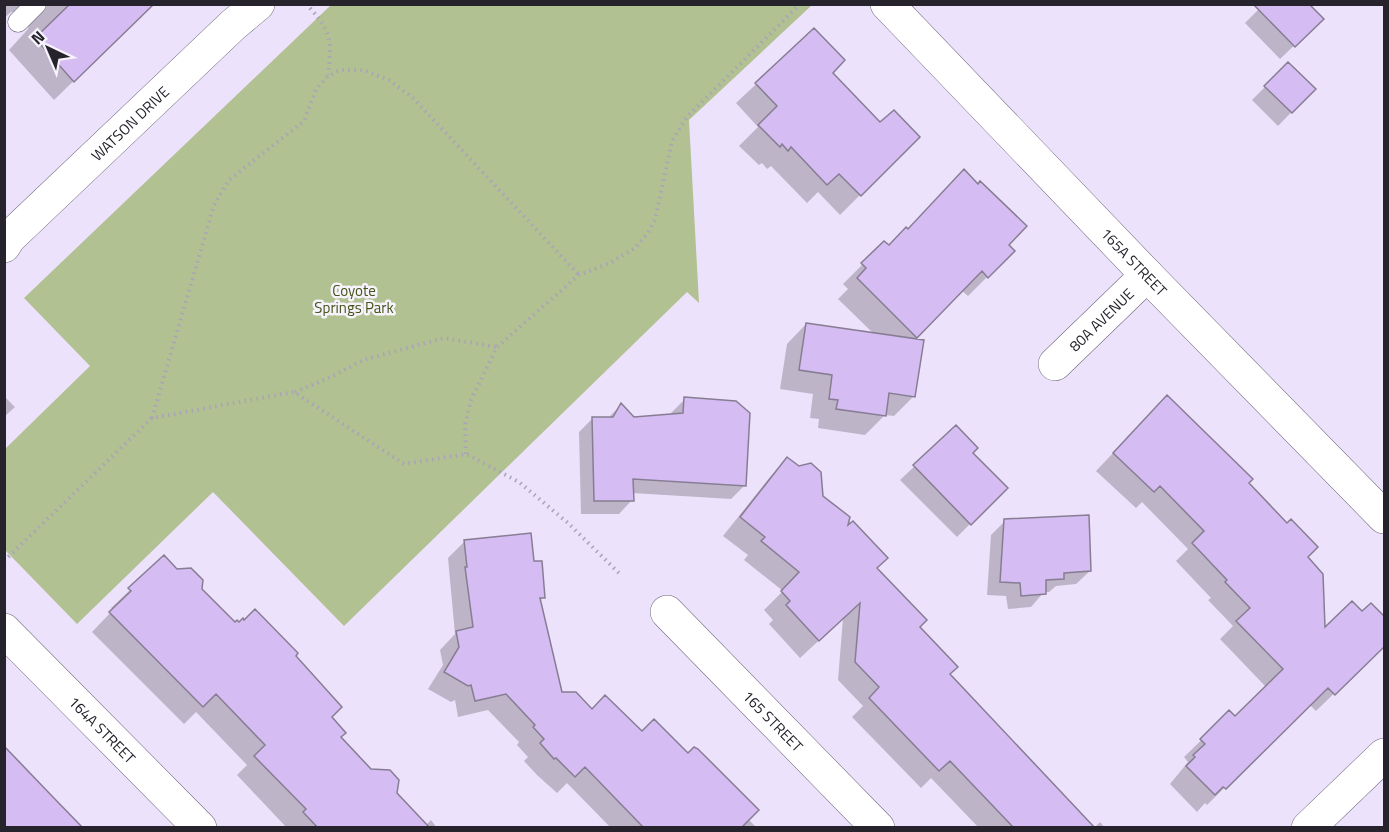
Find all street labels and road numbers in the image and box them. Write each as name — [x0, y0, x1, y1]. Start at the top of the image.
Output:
street label: WATSON DRIVE — [85, 80, 174, 166]
street label: 165A STREET — [1096, 222, 1173, 301]
street label: 80A AVENUE — [1063, 282, 1139, 357]
street label: 165 STREET — [738, 685, 809, 757]
street label: 164A STREET — [64, 690, 141, 769]

